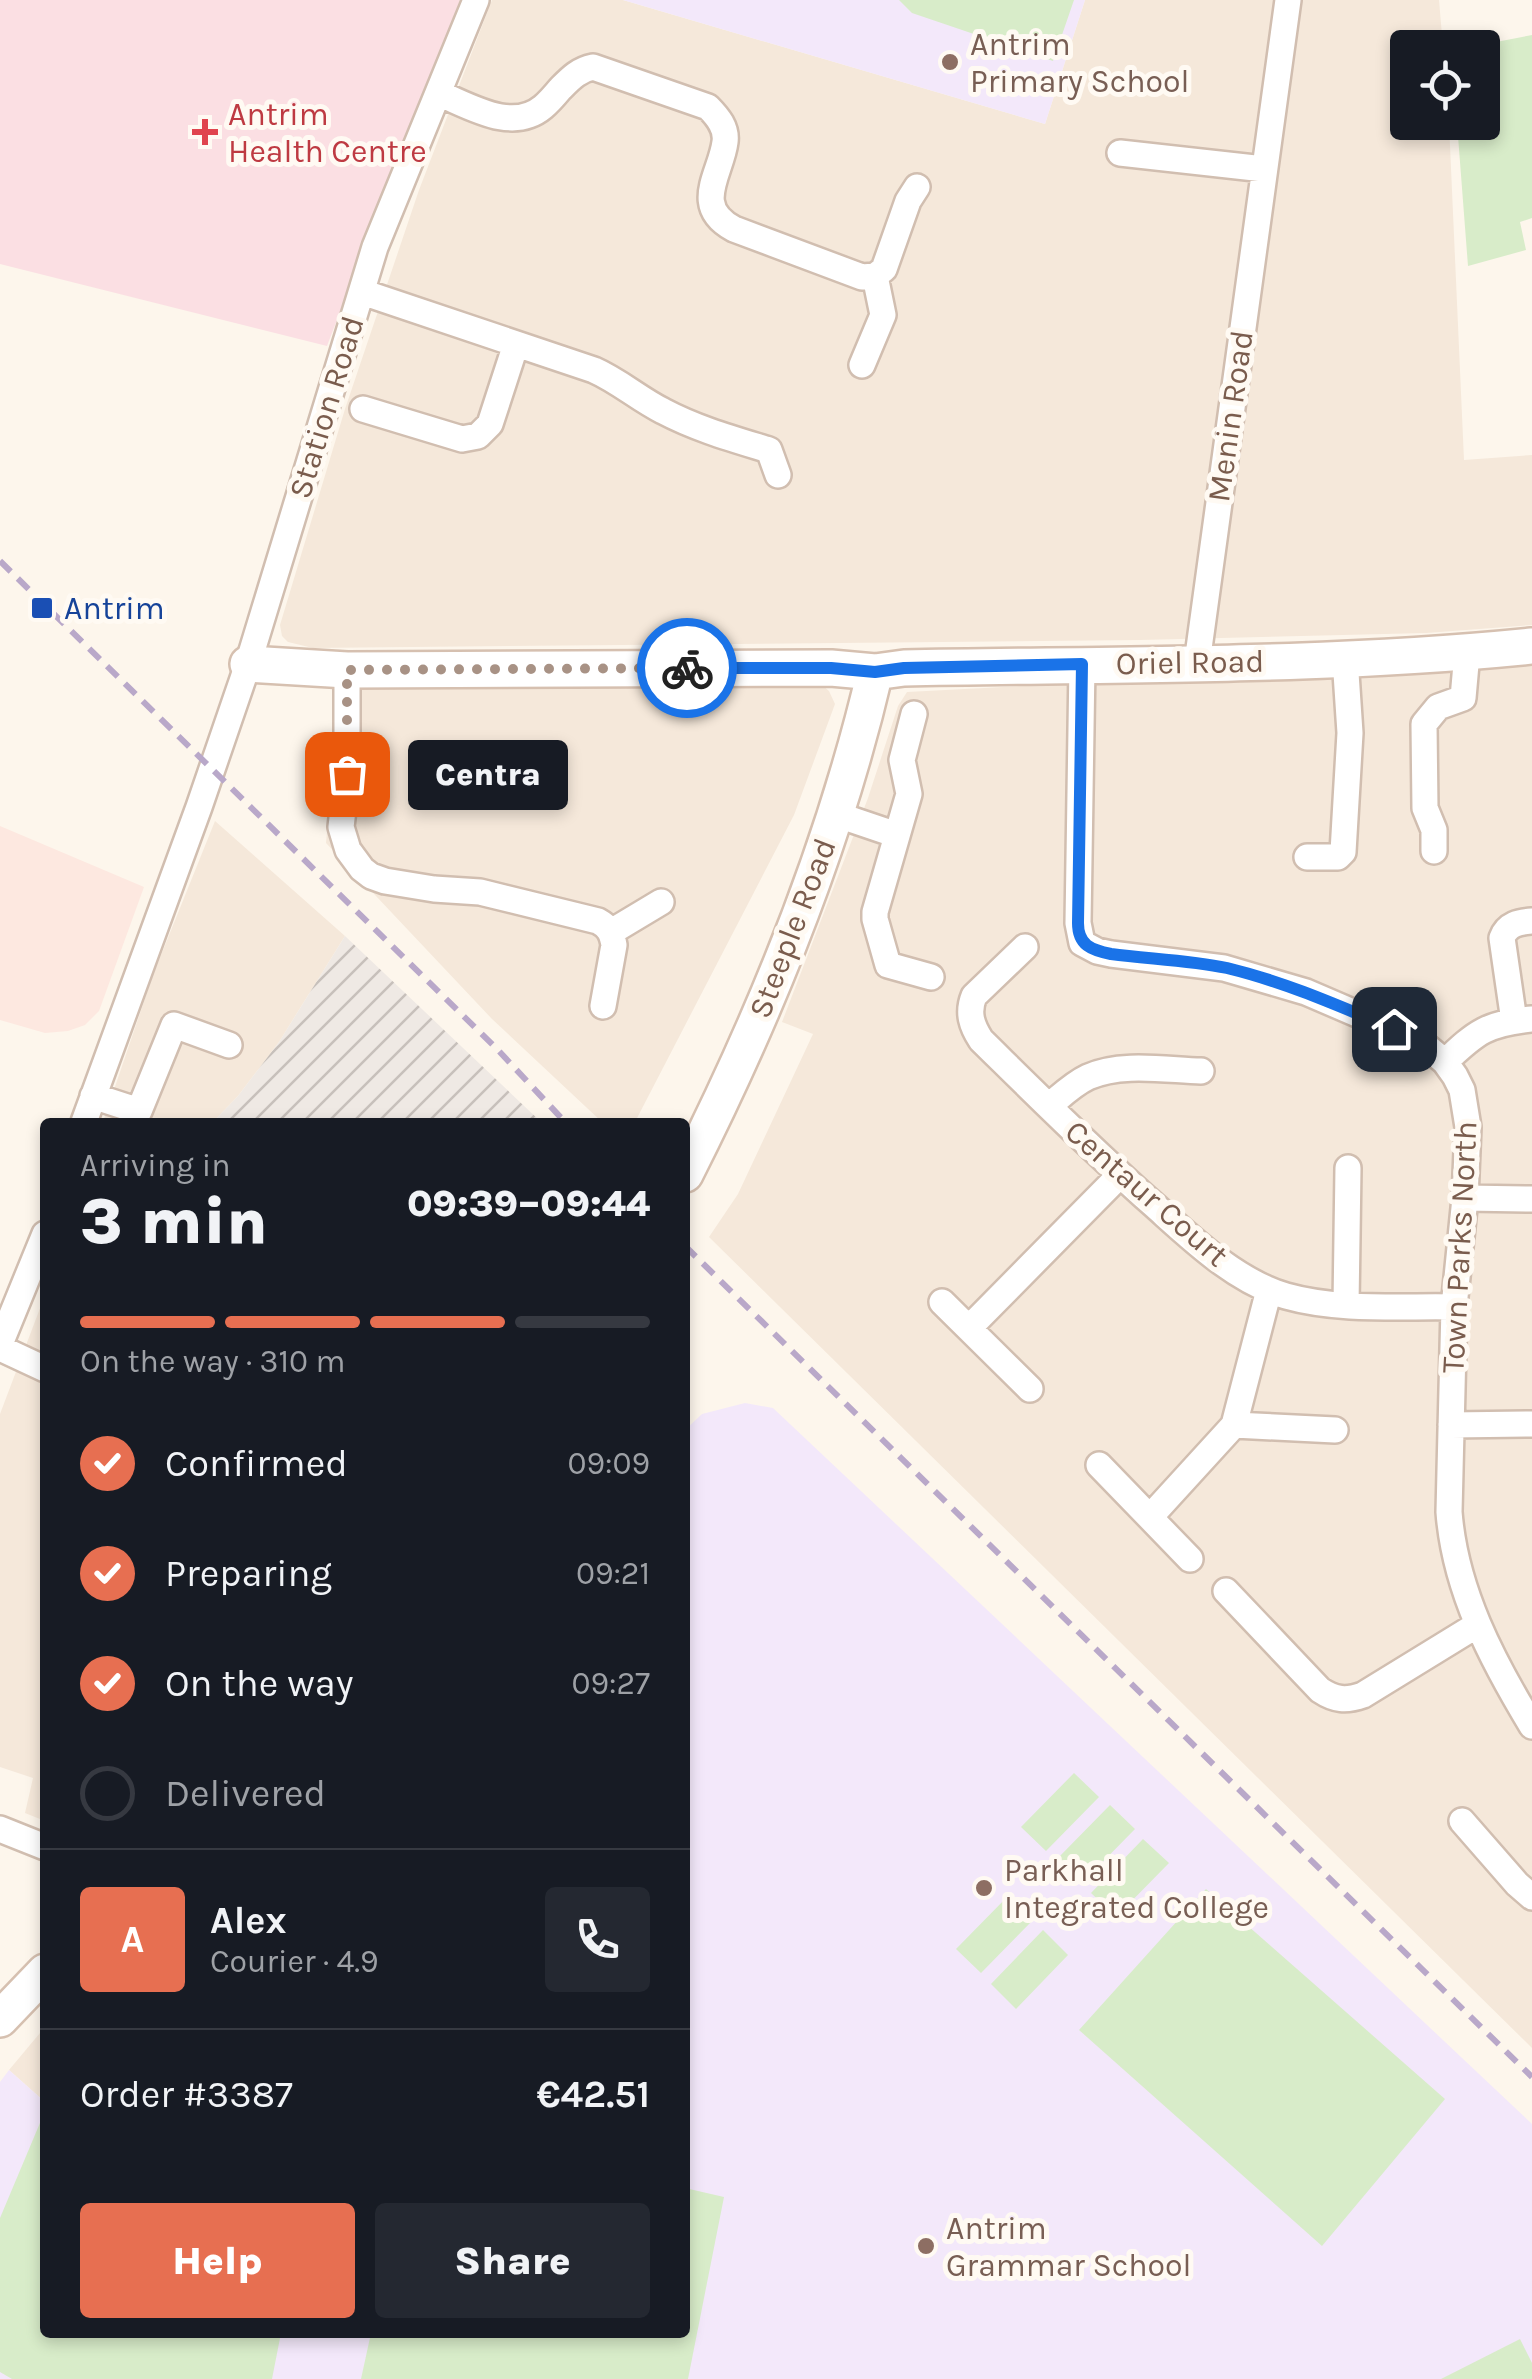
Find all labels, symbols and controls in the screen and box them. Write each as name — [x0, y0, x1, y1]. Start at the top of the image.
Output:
place label: Antrim Primary School — [970, 26, 1190, 100]
map controls — [1390, 30, 1500, 140]
button: locate — [1390, 30, 1500, 140]
marker: Antrim Primary School — [939, 51, 961, 73]
place label: Antrim Health Centre — [228, 96, 427, 170]
marker: Antrim Health Centre — [192, 119, 218, 145]
street label: Station Road — [281, 312, 372, 503]
street label: Menin Road — [1200, 328, 1261, 504]
place label: Antrim — [64, 590, 165, 627]
marker: Antrim — [29, 595, 55, 621]
courier — [637, 618, 737, 718]
icon: bike — [660, 641, 715, 696]
street label: Oriel Road — [1115, 643, 1265, 682]
pin — [305, 732, 390, 817]
callout: Centra — [407, 739, 567, 809]
icon: bag — [320, 747, 375, 802]
text: Centra — [435, 756, 541, 793]
street label: Steeple Road — [741, 833, 844, 1023]
pin — [1352, 987, 1437, 1072]
icon: home — [1367, 1002, 1422, 1057]
street label: Centaur Court — [1058, 1113, 1236, 1274]
street label: Town Parks North — [1434, 1120, 1485, 1374]
text: Arriving in — [80, 1147, 231, 1184]
text: 09:39–09:44 — [407, 1181, 650, 1226]
text: 3 min — [80, 1183, 268, 1259]
text: On the way · 310 m — [80, 1343, 346, 1380]
icon: check — [80, 1436, 135, 1491]
text: Confirmed — [165, 1441, 348, 1486]
text: 09:09 — [568, 1445, 650, 1482]
icon: check — [80, 1546, 135, 1601]
text: Preparing — [165, 1551, 332, 1596]
text: 09:21 — [576, 1555, 650, 1592]
icon: check — [80, 1656, 135, 1711]
text: On the way — [165, 1661, 353, 1706]
text: 09:27 — [572, 1665, 650, 1702]
text: Delivered — [165, 1771, 326, 1816]
place label: Parkhall Integrated College — [1004, 1852, 1269, 1926]
marker: Parkhall Integrated College — [973, 1877, 995, 1899]
button: phone — [545, 1887, 650, 1992]
text: Alex — [210, 1898, 287, 1943]
text: A — [121, 1917, 144, 1962]
text: Courier · 4.9 — [210, 1943, 379, 1980]
text: Order #3387 — [80, 2072, 293, 2117]
text: €42.51 — [536, 2072, 650, 2117]
button: Help — [80, 2203, 355, 2318]
button: Share — [375, 2203, 650, 2318]
place label: Antrim Grammar School — [946, 2210, 1192, 2284]
marker: Antrim Grammar School — [915, 2235, 937, 2257]

